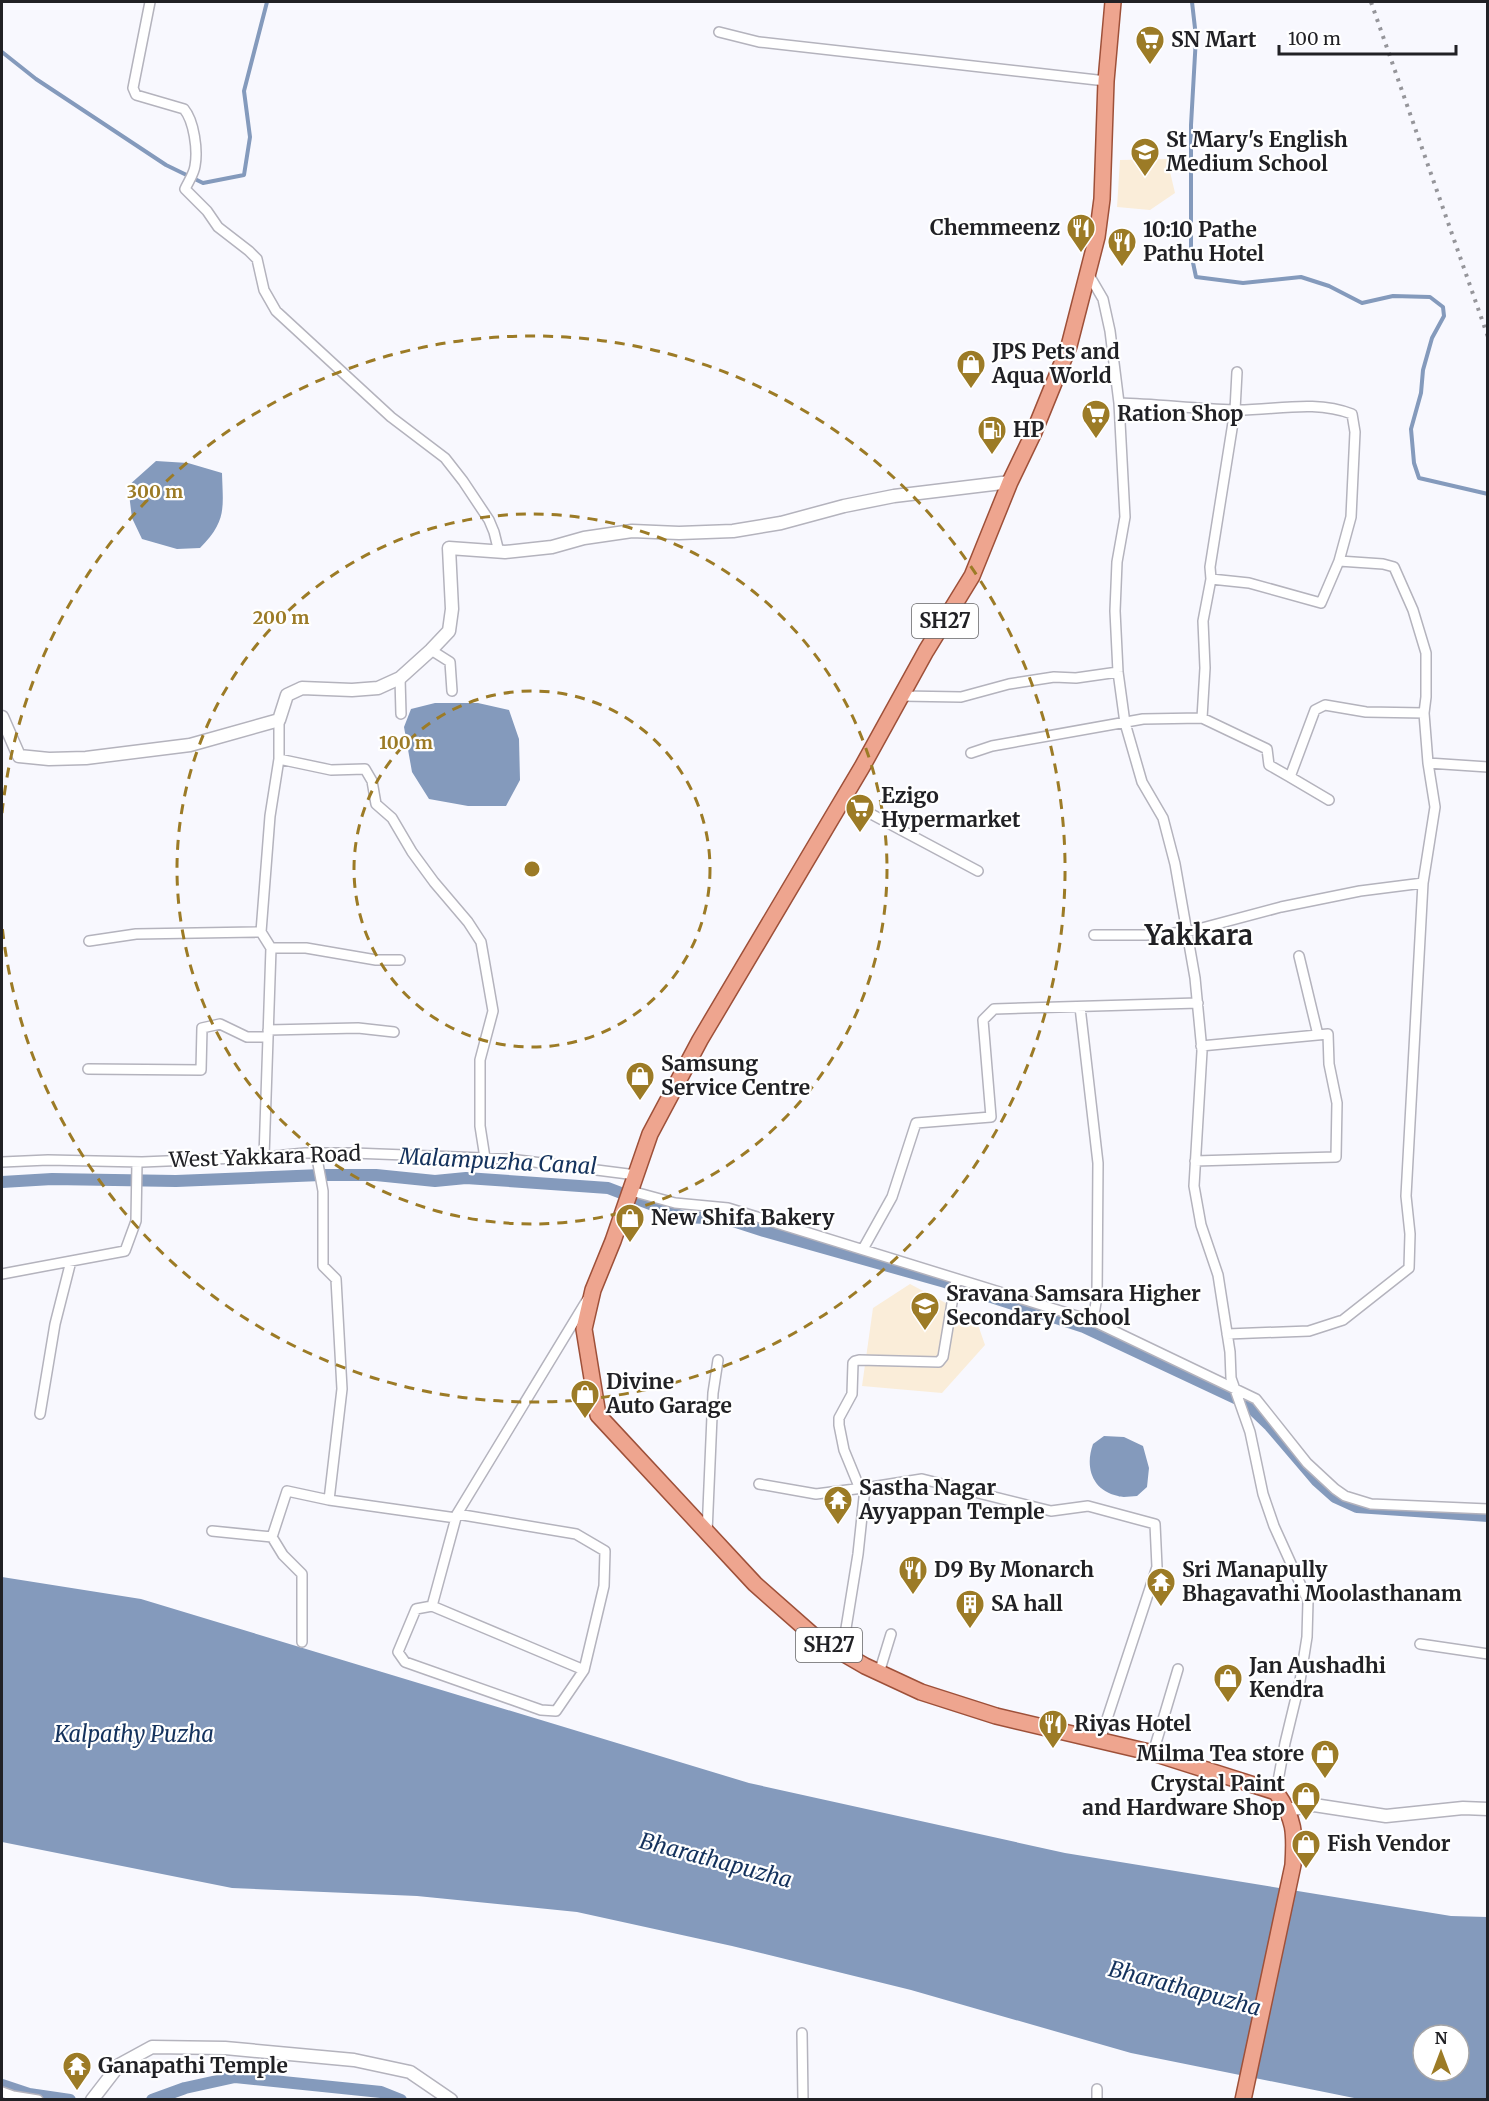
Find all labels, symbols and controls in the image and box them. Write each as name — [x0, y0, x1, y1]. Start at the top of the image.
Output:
scale bar — [1279, 18, 1456, 56]
supermarket icon: SN Mart — [1134, 24, 1166, 66]
place label: SN Mart — [1171, 26, 1257, 53]
text: 100 m — [1288, 27, 1341, 50]
place label: St Mary's English Medium School — [1166, 126, 1348, 177]
school or university icon: St Mary's English Medium School — [1129, 136, 1161, 178]
restaurant icon: Chemmeenz — [1065, 212, 1097, 254]
place label: Chemmeenz — [930, 214, 1060, 241]
place label: 10:10 Pathe Pathu Hotel — [1143, 216, 1264, 267]
restaurant icon: 10:10 Pathe Pathu Hotel — [1106, 226, 1138, 268]
place label: JPS Pets and Aqua World — [991, 338, 1120, 389]
shop icon: JPS Pets and Aqua World — [955, 348, 987, 390]
supermarket icon: Ration Shop — [1080, 398, 1112, 440]
place label: Ration Shop — [1117, 400, 1243, 427]
fuel station icon: HP — [976, 414, 1008, 456]
place label: HP — [1013, 416, 1044, 443]
text: 300 m — [127, 480, 183, 503]
road number: SH27 — [912, 604, 978, 638]
text: 200 m — [253, 606, 309, 629]
text: 100 m — [379, 731, 433, 754]
place label: Ezigo Hypermarket — [881, 782, 1021, 833]
supermarket icon: Ezigo Hypermarket — [844, 792, 876, 834]
centre of rings — [522, 859, 542, 879]
district label: Yakkara — [1144, 918, 1253, 952]
place label: Samsung Service Centre — [661, 1050, 810, 1101]
shop icon: Samsung Service Centre — [624, 1060, 656, 1102]
street label: West Yakkara Road — [167, 1140, 362, 1173]
water label: Malampuzha Canal — [397, 1142, 598, 1180]
shop icon: New Shifa Bakery — [614, 1202, 646, 1244]
place label: New Shifa Bakery — [651, 1204, 835, 1231]
place label: Sravana Samsara Higher Secondary School — [946, 1280, 1201, 1331]
school or university icon: Sravana Samsara Higher Secondary School — [909, 1290, 941, 1332]
place label: Divine Auto Garage — [605, 1368, 732, 1419]
shop icon: Divine Auto Garage — [569, 1378, 601, 1420]
place label: Sastha Nagar Ayyappan Temple — [858, 1474, 1045, 1525]
temple icon: Sastha Nagar Ayyappan Temple — [822, 1484, 854, 1526]
restaurant icon: D9 By Monarch — [897, 1554, 929, 1596]
place label: D9 By Monarch — [934, 1556, 1094, 1583]
place label: Sri Manapully Bhagavathi Moolasthanam — [1182, 1556, 1462, 1607]
temple icon: Sri Manapully Bhagavathi Moolasthanam — [1145, 1566, 1177, 1608]
building icon: SA hall — [954, 1588, 986, 1630]
place label: SA hall — [991, 1590, 1063, 1617]
road number: SH27 — [796, 1628, 862, 1662]
place label: Jan Aushadhi Kendra — [1248, 1652, 1386, 1703]
shop icon: Jan Aushadhi Kendra — [1212, 1662, 1244, 1704]
restaurant icon: Riyas Hotel — [1037, 1708, 1069, 1750]
place label: Riyas Hotel — [1074, 1710, 1192, 1737]
water label: Kalpathy Puzha — [53, 1720, 214, 1748]
shop icon: Milma Tea store — [1309, 1738, 1341, 1780]
place label: Milma Tea store — [1136, 1740, 1304, 1767]
place label: Crystal Paint and Hardware Shop — [1082, 1770, 1286, 1821]
shop icon: Crystal Paint and Hardware Shop — [1290, 1780, 1322, 1822]
water label: Bharathapuzha — [637, 1826, 795, 1894]
shop icon: Fish Vendor — [1290, 1828, 1322, 1870]
place label: Fish Vendor — [1327, 1830, 1451, 1857]
water label: Bharathapuzha — [1106, 1954, 1264, 2022]
north arrow — [1411, 2023, 1471, 2083]
text: N — [1435, 2028, 1448, 2048]
temple icon: Ganapathi Temple — [61, 2050, 93, 2092]
place label: Ganapathi Temple — [98, 2052, 288, 2079]

